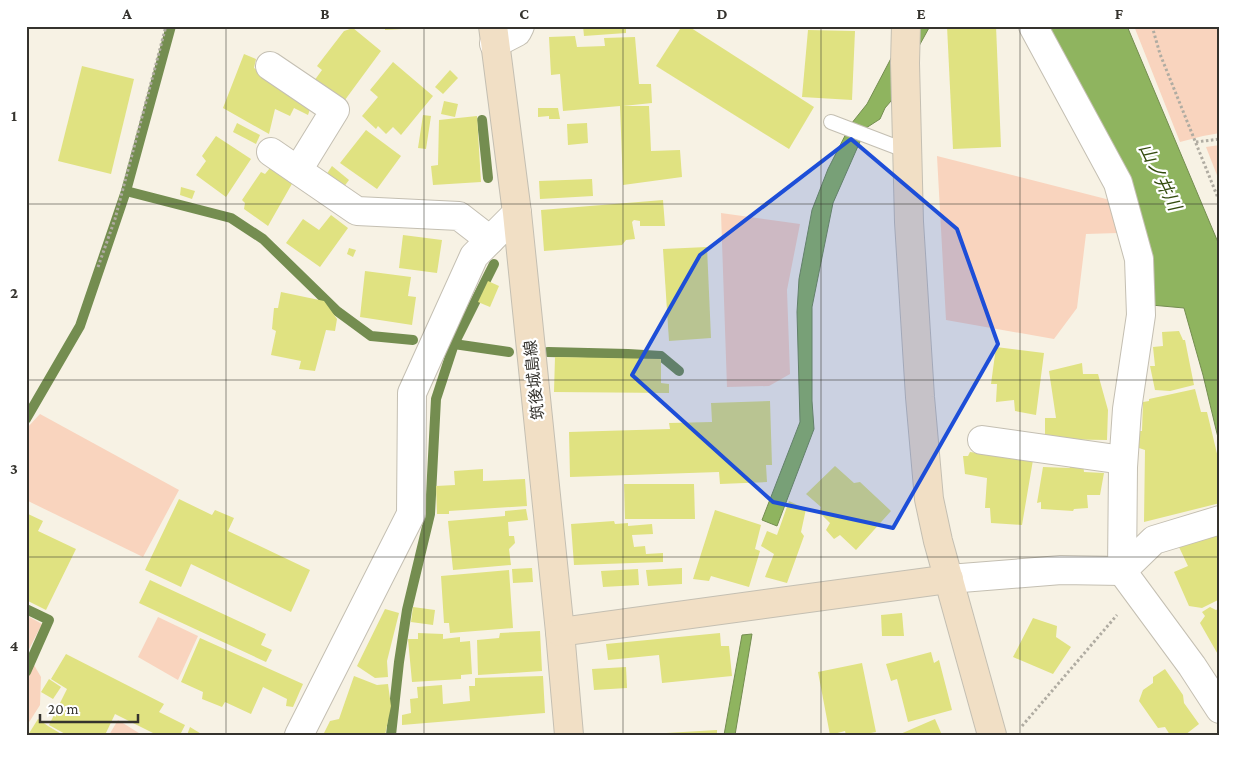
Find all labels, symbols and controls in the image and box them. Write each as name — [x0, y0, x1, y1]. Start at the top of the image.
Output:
text: A — [121, 5, 132, 22]
text: B — [320, 5, 330, 22]
text: C — [519, 5, 529, 22]
text: D — [716, 5, 728, 22]
text: E — [916, 5, 926, 22]
text: F — [1115, 5, 1124, 22]
text: 1 — [11, 107, 17, 124]
water label: 山ノ井川 — [1135, 140, 1186, 216]
text: 2 — [10, 284, 18, 301]
street label: 筑後城島線 — [521, 339, 547, 421]
text: 3 — [10, 460, 18, 477]
text: 4 — [10, 637, 19, 654]
scale bar — [40, 691, 138, 723]
text: 20 m — [48, 701, 79, 717]

